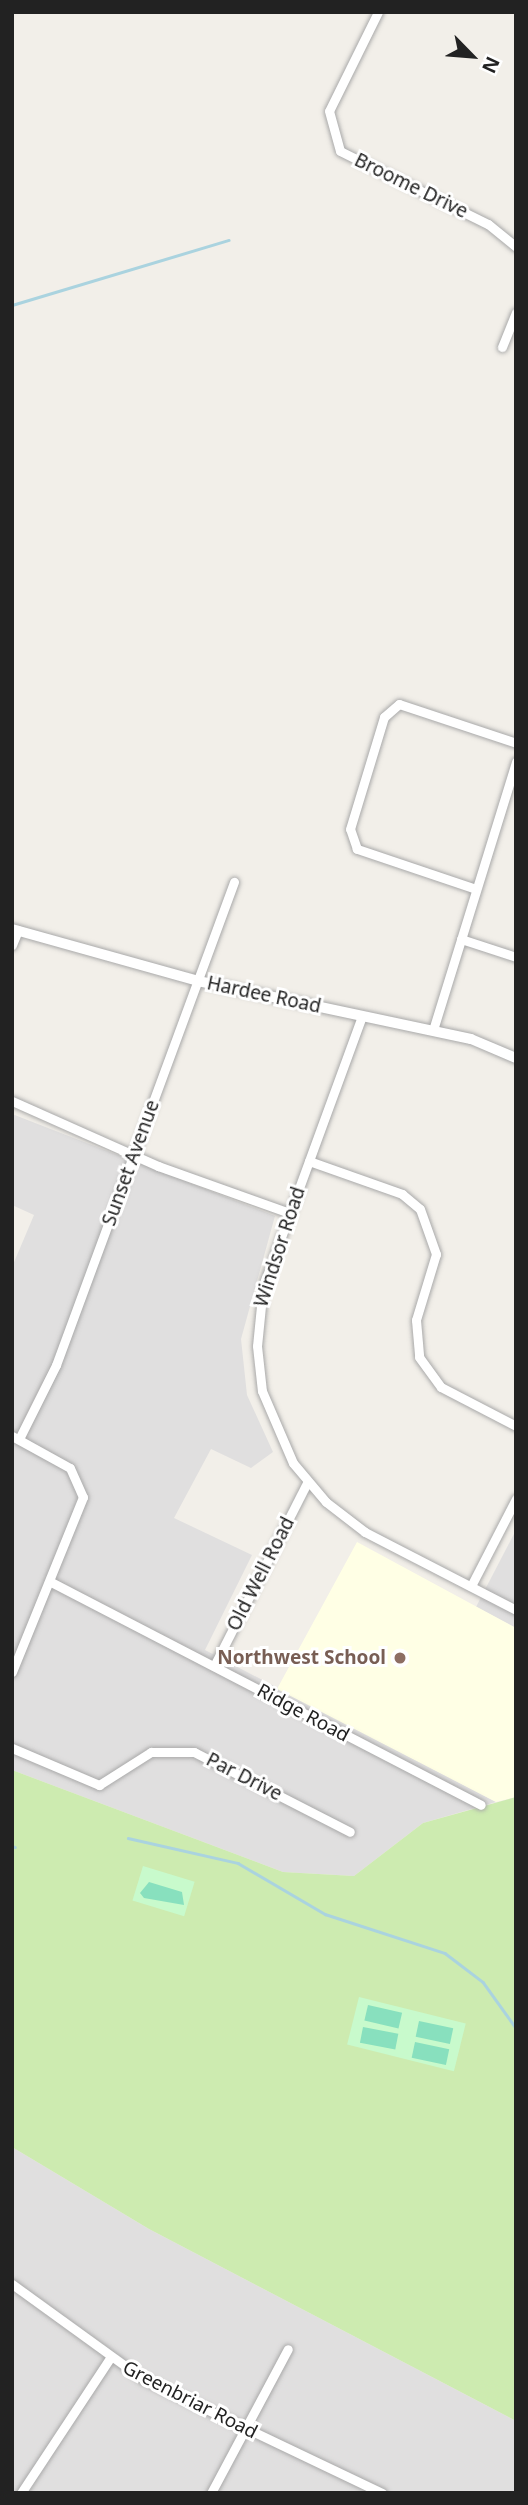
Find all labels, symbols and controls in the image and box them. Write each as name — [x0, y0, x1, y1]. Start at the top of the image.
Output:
north arrow — [437, 21, 507, 91]
text: N — [476, 52, 506, 77]
street label: Broome Drive — [351, 149, 471, 223]
street label: Hardee Road — [205, 972, 323, 1018]
street label: Sunset Avenue — [98, 1097, 164, 1229]
street label: Windsor Road — [250, 1184, 310, 1310]
street label: Old Well Road — [223, 1513, 299, 1635]
place label: Northwest School — [217, 1647, 386, 1669]
marker: Northwest School — [392, 1650, 408, 1666]
street label: Ridge Road — [253, 1679, 353, 1747]
street label: Par Drive — [202, 1748, 286, 1806]
street label: Greenbriar Road — [119, 2356, 261, 2444]

